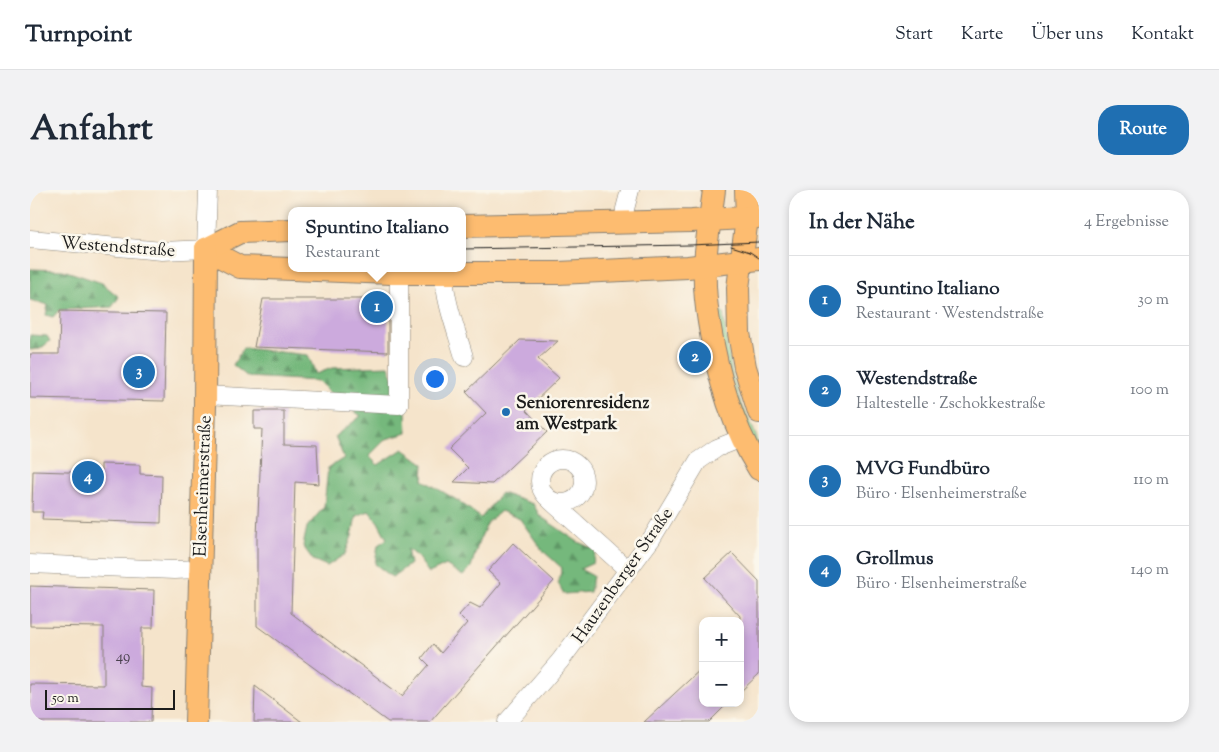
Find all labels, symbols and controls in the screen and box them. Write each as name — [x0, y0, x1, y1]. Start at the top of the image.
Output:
text: Turnpoint — [25, 18, 132, 52]
text: Start — [895, 22, 933, 48]
text: Karte — [961, 22, 1003, 48]
text: Über uns — [1031, 22, 1103, 48]
text: Kontakt — [1131, 22, 1194, 48]
text: Anfahrt — [30, 105, 153, 156]
button: Route — [1098, 105, 1189, 155]
popup — [288, 207, 466, 272]
text: In der Nähe — [809, 208, 915, 238]
text: 4 Ergebnisse — [1084, 211, 1169, 234]
text: Spuntino Italiano — [305, 215, 449, 242]
street label: Westendstraße — [60, 231, 176, 265]
text: Restaurant — [305, 242, 380, 265]
text: Spuntino Italiano — [856, 276, 1000, 303]
pin: 1 — [361, 288, 393, 326]
text: 1 — [822, 289, 828, 312]
text: 30 m — [1138, 289, 1169, 312]
text: Restaurant · Westendstraße — [856, 303, 1044, 326]
pin: 2 — [679, 338, 711, 376]
pin: 3 — [123, 353, 155, 391]
your location — [422, 366, 448, 392]
text: Westendstraße — [856, 366, 977, 393]
text: 2 — [821, 379, 829, 402]
text: 100 m — [1130, 379, 1169, 402]
place label: Seniorenresidenz am Westpark — [516, 391, 649, 438]
text: Haltestelle · Zschokkestraße — [856, 393, 1045, 416]
marker: Seniorenresidenz am Westpark — [500, 406, 512, 418]
street label: Elsenheimerstraße — [189, 415, 219, 557]
text: MVG Fundbüro — [856, 456, 990, 483]
pin: 4 — [72, 458, 104, 496]
text: 3 — [822, 469, 828, 492]
text: 110 m — [1133, 469, 1169, 492]
text: Büro · Elsenheimerstraße — [856, 483, 1027, 506]
street label: Hauzenberger Straße — [567, 503, 680, 649]
text: Grollmus — [856, 546, 934, 573]
text: 4 — [821, 559, 829, 582]
text: 140 m — [1131, 559, 1169, 582]
text: Büro · Elsenheimerstraße — [856, 573, 1027, 596]
map controls — [699, 617, 744, 707]
button: + — [699, 617, 744, 662]
house number: 49 — [116, 647, 130, 668]
button: − — [699, 662, 744, 707]
scale bar — [45, 687, 175, 710]
text: 50 m — [52, 689, 79, 709]

